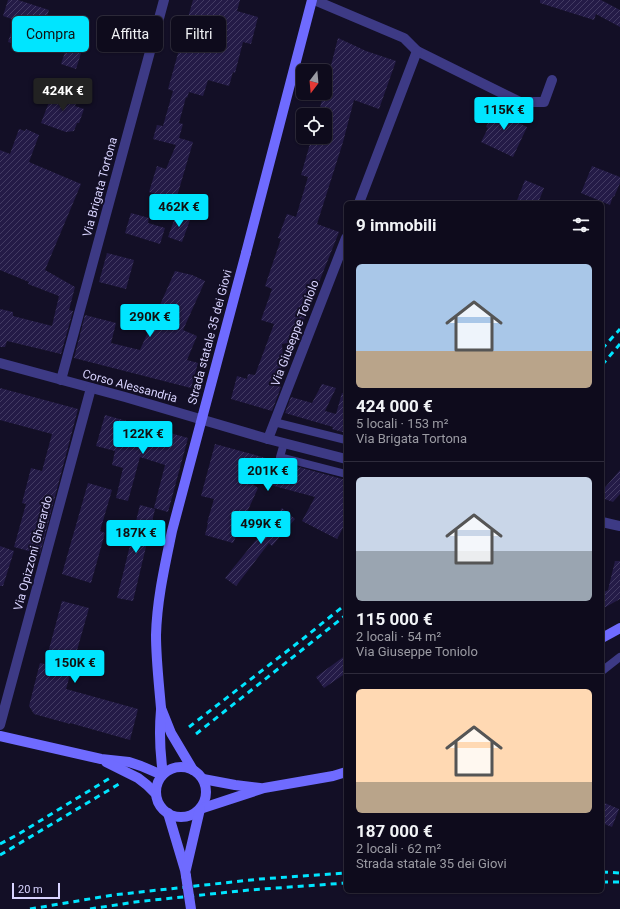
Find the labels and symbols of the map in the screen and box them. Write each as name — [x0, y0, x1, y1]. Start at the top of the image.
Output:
north arrow — [296, 64, 332, 100]
pin: 424K € — [30, 78, 96, 112]
pin: 115K € — [471, 97, 537, 131]
street label: Via Brigata Tortona — [80, 136, 120, 238]
pin: 462K € — [146, 194, 212, 228]
street label: Strada statale 35 dei Giovi — [185, 268, 235, 406]
street label: Via Giuseppe Toniolo — [268, 278, 322, 388]
pin: 290K € — [117, 304, 183, 338]
street label: Corso Alessandria — [81, 367, 179, 405]
pin: 122K € — [110, 421, 176, 455]
pin: 201K € — [235, 458, 301, 492]
street label: Via Opizzoni Gherardo — [11, 494, 55, 612]
pin: 499K € — [228, 511, 294, 545]
pin: 187K € — [103, 520, 169, 554]
pin: 150K € — [42, 650, 108, 684]
scale bar — [12, 881, 60, 900]

